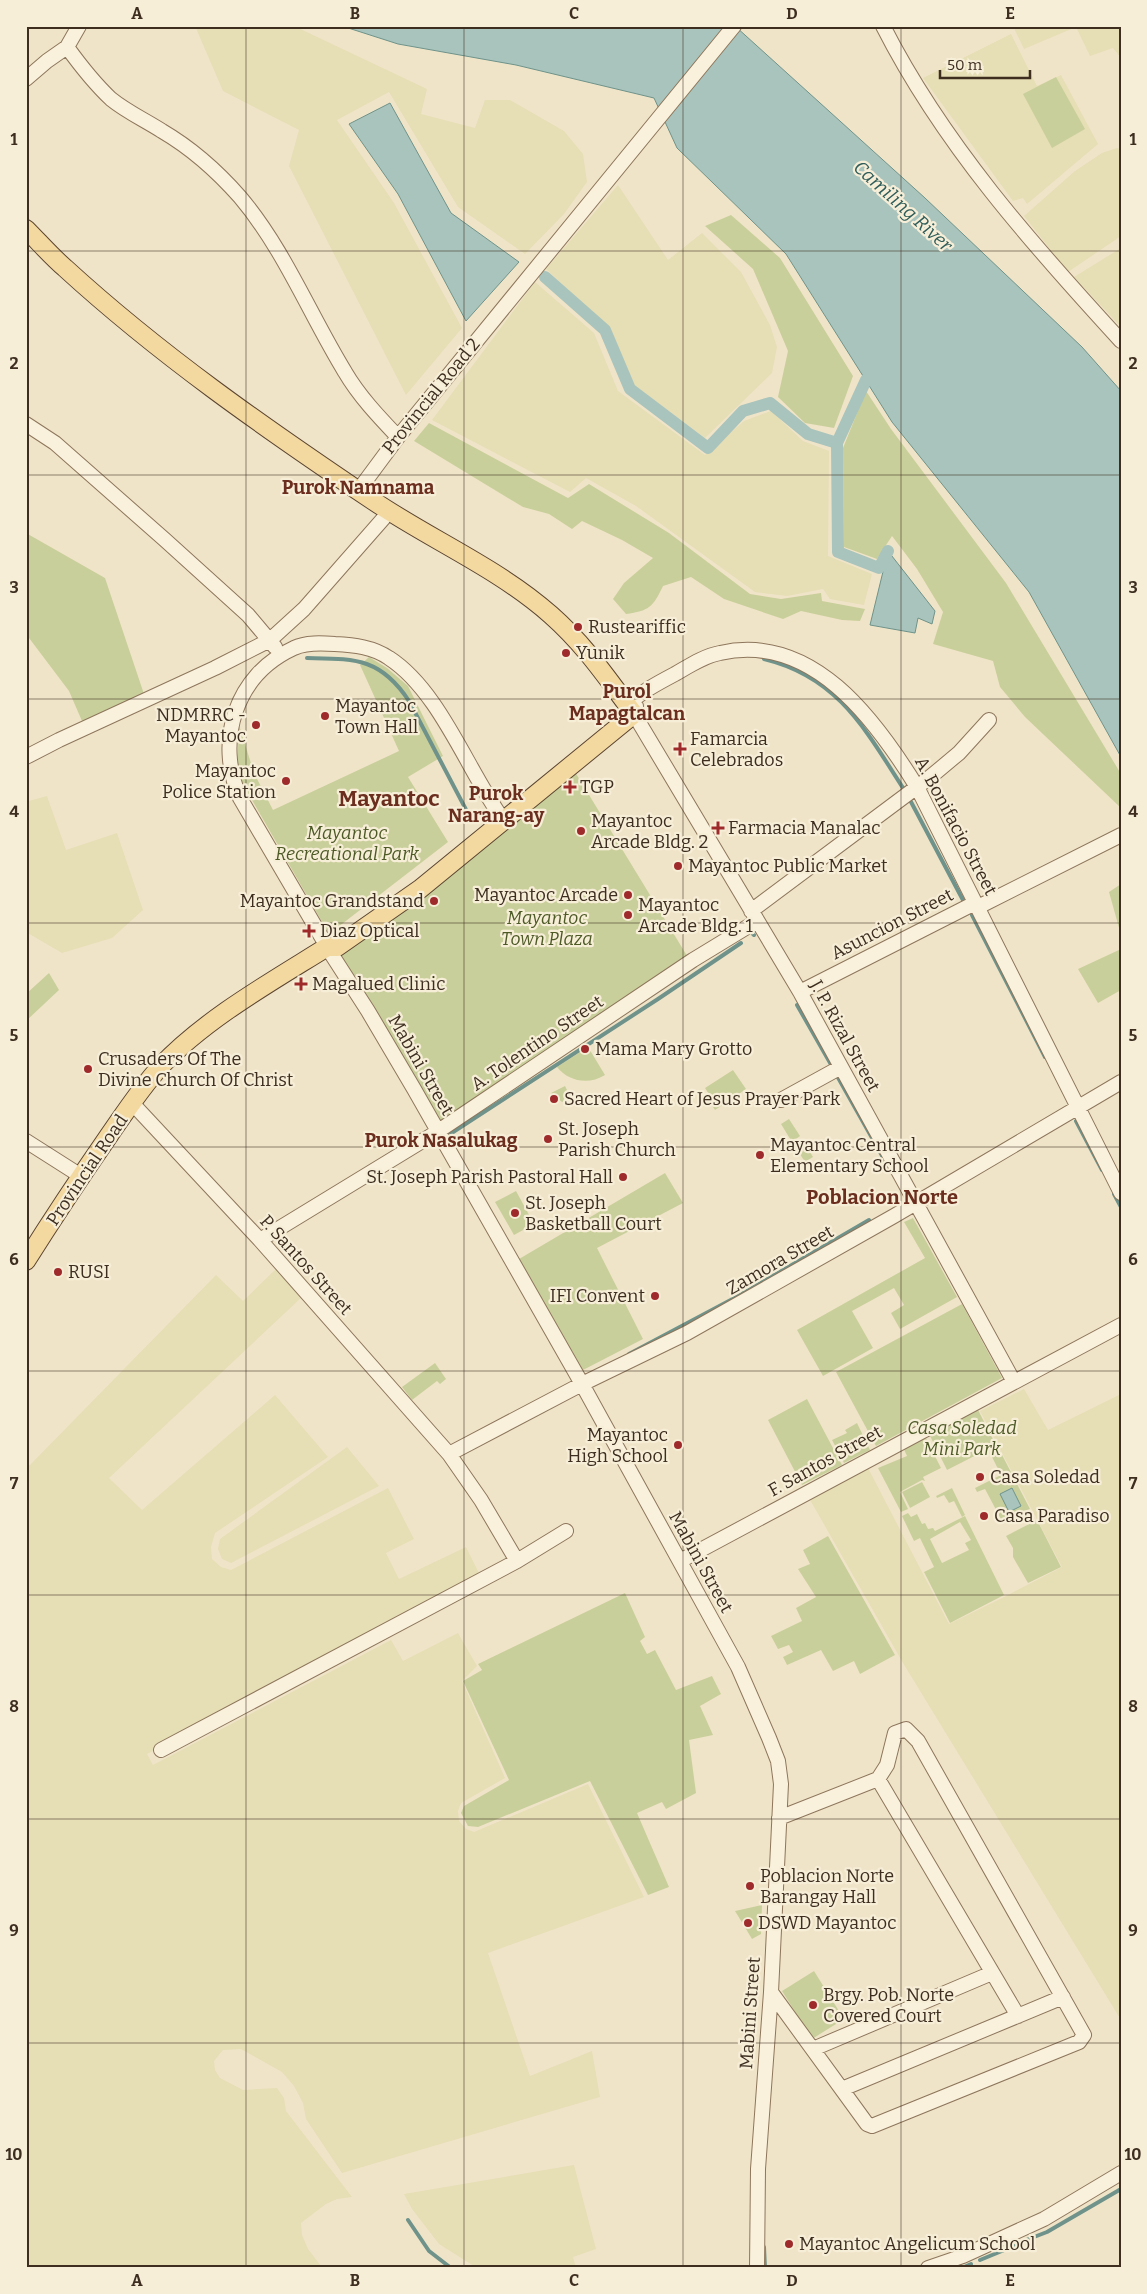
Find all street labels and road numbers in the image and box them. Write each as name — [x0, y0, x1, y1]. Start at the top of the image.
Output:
street label: Provincial Road 2 — [378, 334, 484, 458]
street label: A. Bonifacio Street — [910, 753, 1002, 900]
street label: Asuncion Street — [827, 884, 957, 964]
street label: J. P. Rizal Street — [805, 975, 885, 1096]
street label: A. Tolentino Street — [467, 990, 608, 1095]
street label: Mabini Street — [383, 1011, 459, 1120]
street label: Provincial Road — [42, 1110, 132, 1230]
street label: P. Santos Street — [255, 1210, 357, 1320]
street label: Zamora Street — [722, 1220, 838, 1300]
street label: F. Santos Street — [764, 1420, 886, 1501]
street label: Mabini Street — [664, 1507, 738, 1617]
street label: Mabini Street — [735, 1956, 765, 2070]

